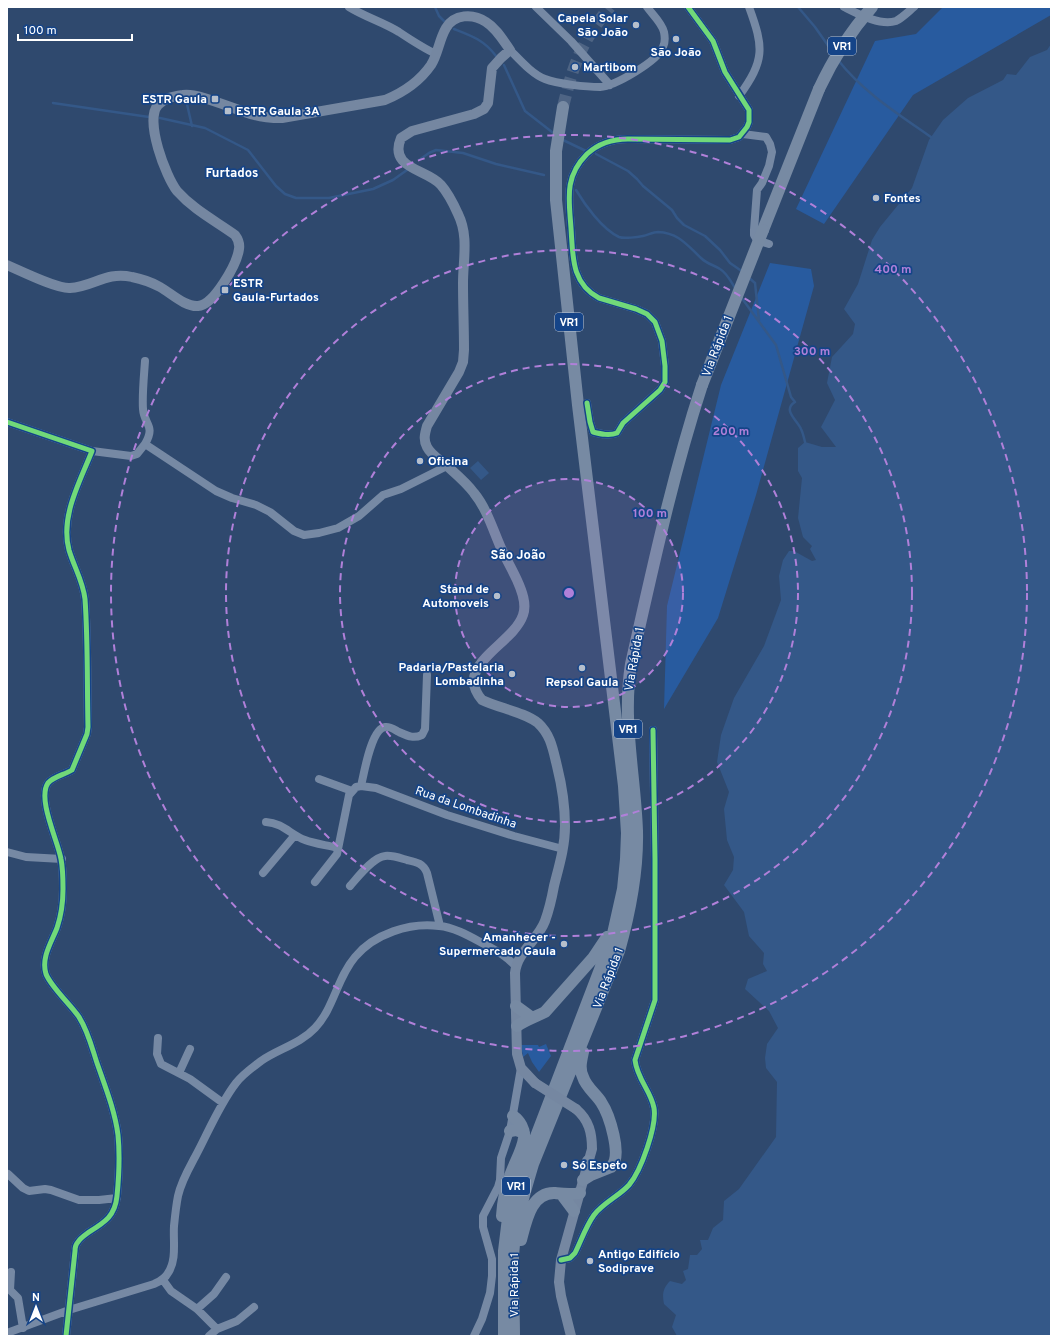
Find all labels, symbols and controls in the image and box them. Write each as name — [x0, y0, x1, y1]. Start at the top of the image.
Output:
place label: Capela Solar São João — [558, 11, 628, 41]
scale bar — [18, 16, 132, 42]
marker: Capela Solar São João — [631, 20, 641, 30]
text: 100 m — [24, 23, 57, 39]
marker: São João — [671, 34, 681, 44]
road number: VR1 — [828, 37, 856, 55]
place label: São João — [651, 45, 702, 61]
place label: Martibom — [583, 60, 637, 76]
marker: Martibom — [570, 62, 580, 72]
place label: ESTR Gaula — [142, 92, 207, 108]
marker: ESTR Gaula — [210, 94, 220, 104]
place label: ESTR Gaula 3A — [236, 104, 320, 120]
marker: ESTR Gaula 3A — [223, 106, 233, 116]
district label: Furtados — [206, 166, 259, 182]
place label: Fontes — [884, 191, 921, 207]
marker: Fontes — [871, 193, 881, 203]
text: 400 m — [874, 262, 912, 278]
place label: ESTR Gaula-Furtados — [233, 276, 319, 306]
marker: ESTR Gaula-Furtados — [220, 285, 230, 295]
road number: VR1 — [555, 313, 583, 331]
street label: Via Rápida 1 — [699, 313, 737, 379]
text: 300 m — [794, 344, 830, 360]
text: 200 m — [713, 424, 749, 440]
place label: Oficina — [428, 454, 468, 470]
marker: Oficina — [415, 456, 425, 466]
text: 100 m — [633, 506, 667, 522]
district label: São João — [490, 548, 546, 564]
place label: Stand de Automoveis — [422, 582, 489, 612]
centre of rings — [562, 586, 576, 600]
marker: Stand de Automoveis — [492, 591, 502, 601]
street label: Via Rápida 1 — [622, 626, 648, 692]
place label: Padaria/Pastelaria Lombadinha — [399, 660, 504, 690]
marker: Repsol Gaula — [577, 663, 587, 673]
marker: Padaria/Pastelaria Lombadinha — [507, 669, 517, 679]
place label: Repsol Gaula — [546, 675, 618, 691]
road number: VR1 — [614, 720, 642, 738]
street label: Rua da Lombadinha — [413, 783, 519, 833]
place label: Amanhecer - Supermercado Gaula — [439, 930, 556, 960]
marker: Amanhecer - Supermercado Gaula — [559, 939, 569, 949]
street label: Via Rápida 1 — [590, 945, 628, 1011]
place label: Só Espeto — [572, 1158, 627, 1174]
marker: Só Espeto — [559, 1160, 569, 1170]
road number: VR1 — [502, 1177, 530, 1195]
place label: Antigo Edifício Sodiprave — [598, 1247, 680, 1277]
street label: Via Rápida 1 — [507, 1253, 523, 1317]
marker: Antigo Edifício Sodiprave — [585, 1256, 595, 1266]
north arrow — [16, 1287, 56, 1327]
text: N — [32, 1291, 40, 1305]

